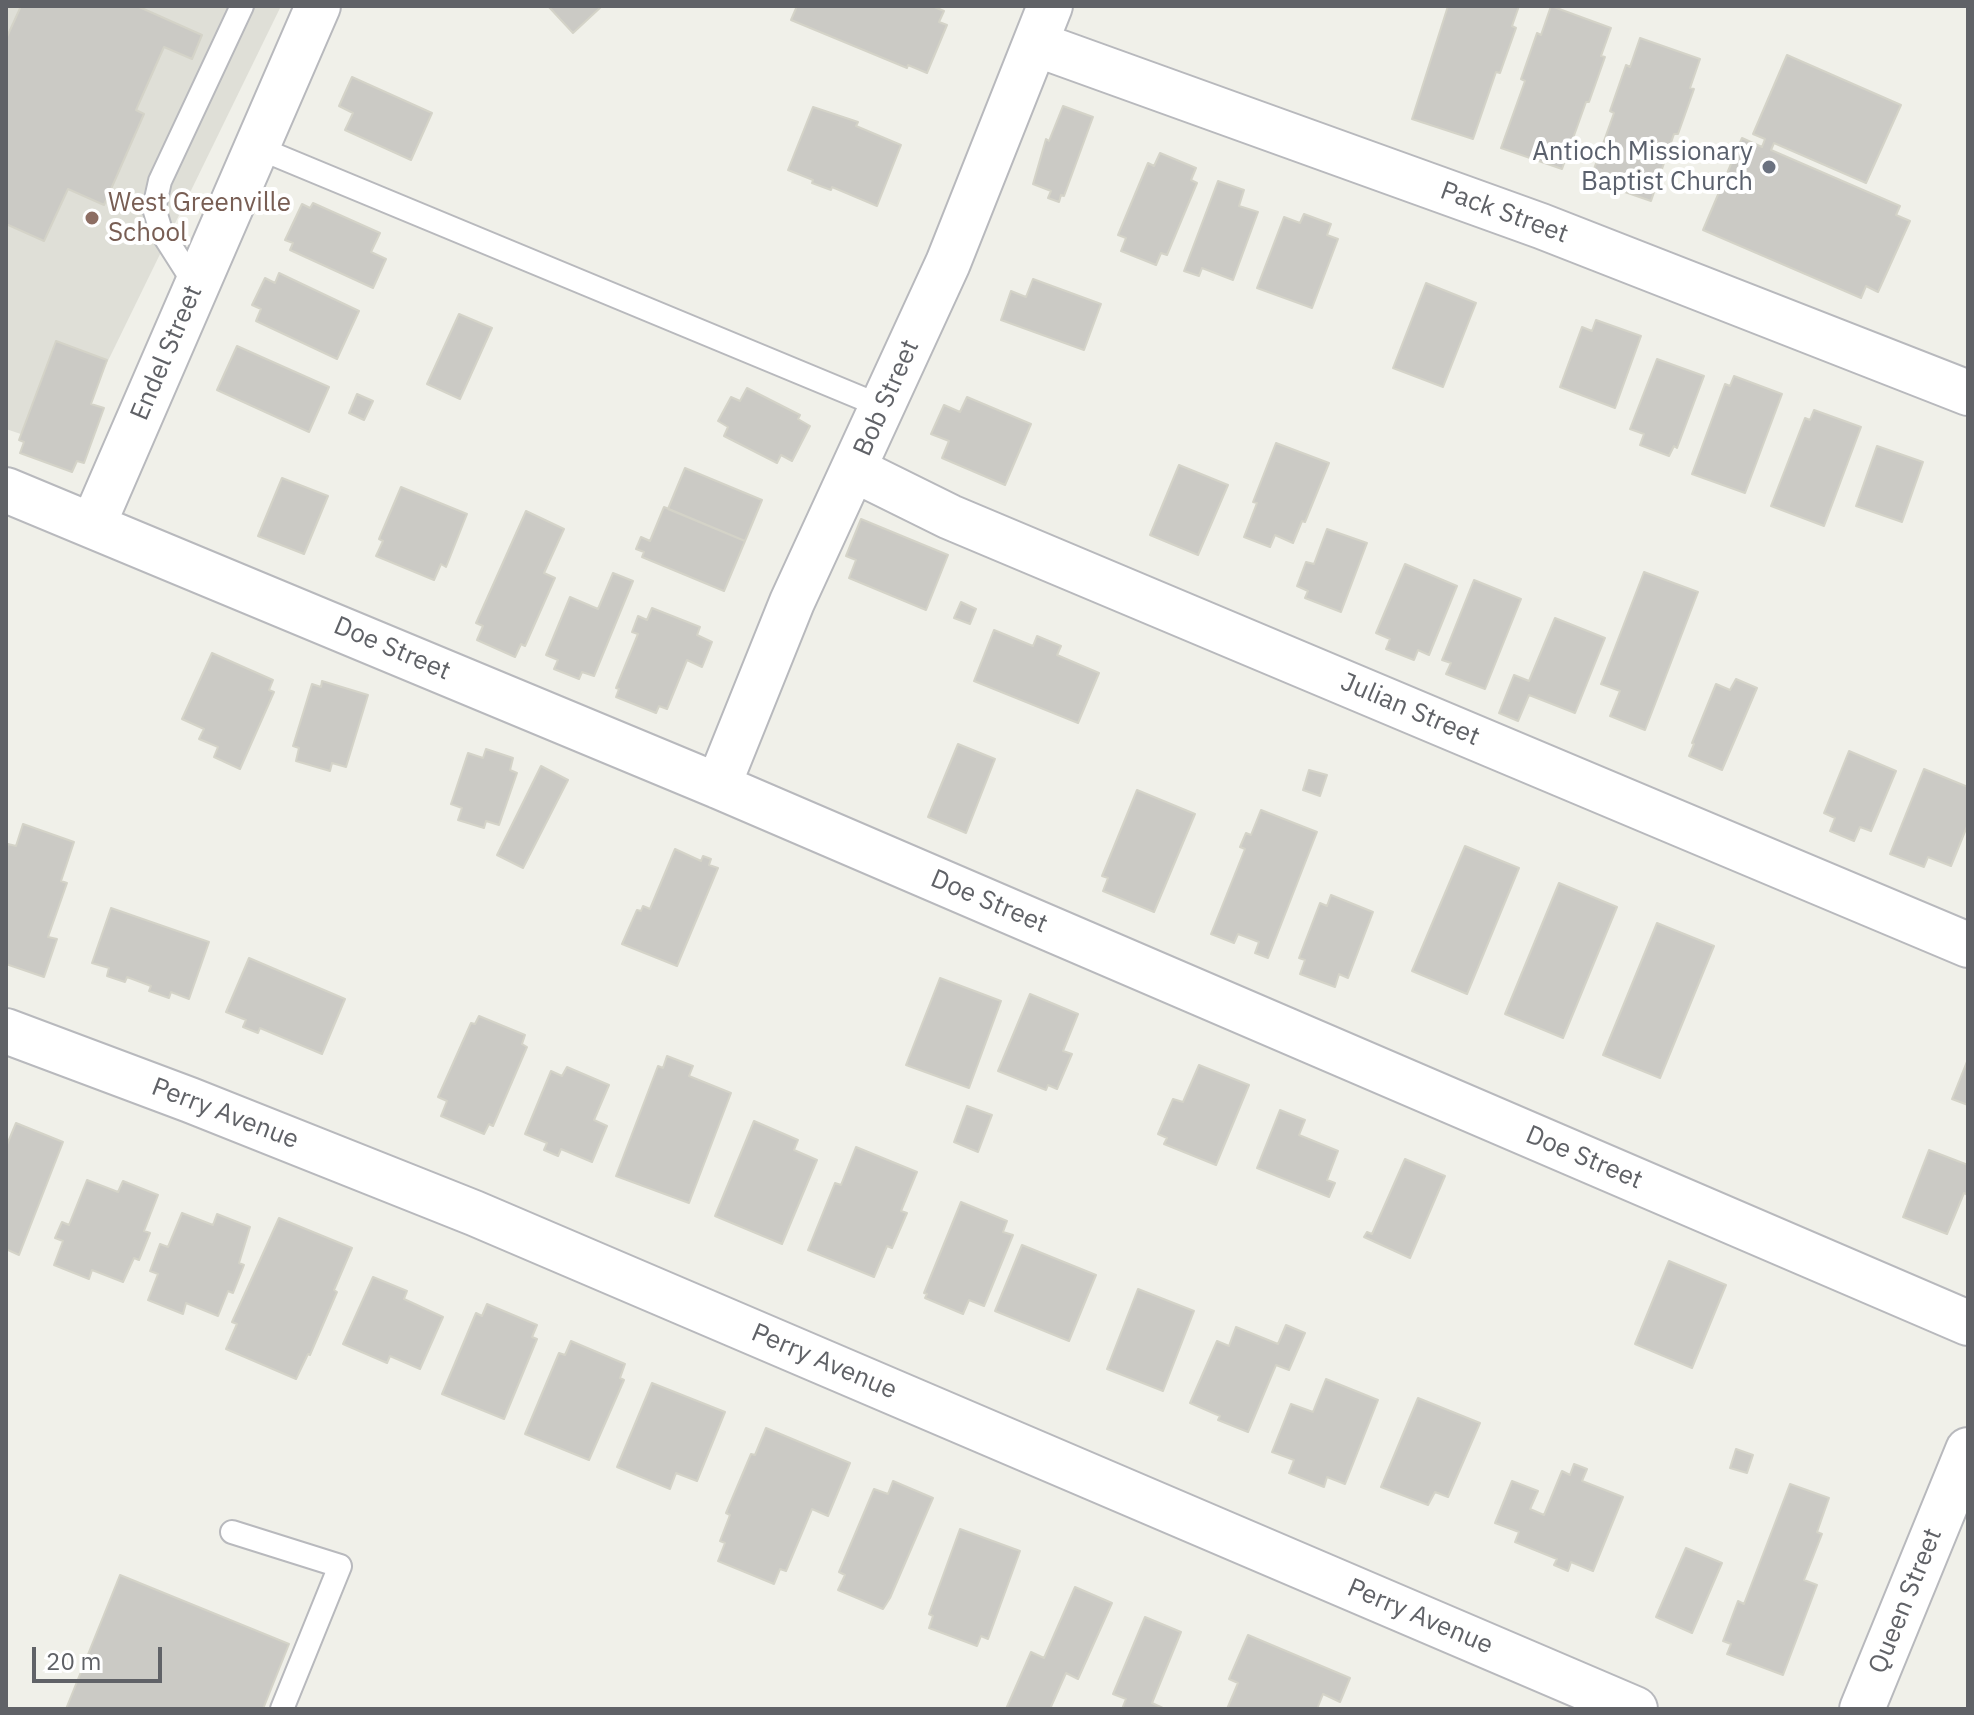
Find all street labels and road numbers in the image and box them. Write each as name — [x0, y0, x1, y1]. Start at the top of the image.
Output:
street label: Pack Street — [1436, 175, 1572, 251]
street label: Endel Street — [125, 281, 209, 425]
street label: Bob Street — [848, 335, 926, 461]
street label: Doe Street — [329, 610, 455, 688]
street label: Julian Street — [1336, 667, 1484, 753]
street label: Doe Street — [926, 863, 1052, 941]
street label: Perry Avenue — [147, 1072, 303, 1156]
street label: Doe Street — [1521, 1119, 1647, 1197]
street label: Perry Avenue — [747, 1317, 901, 1407]
street label: Queen Street — [1863, 1524, 1949, 1678]
street label: Perry Avenue — [1343, 1572, 1497, 1662]

